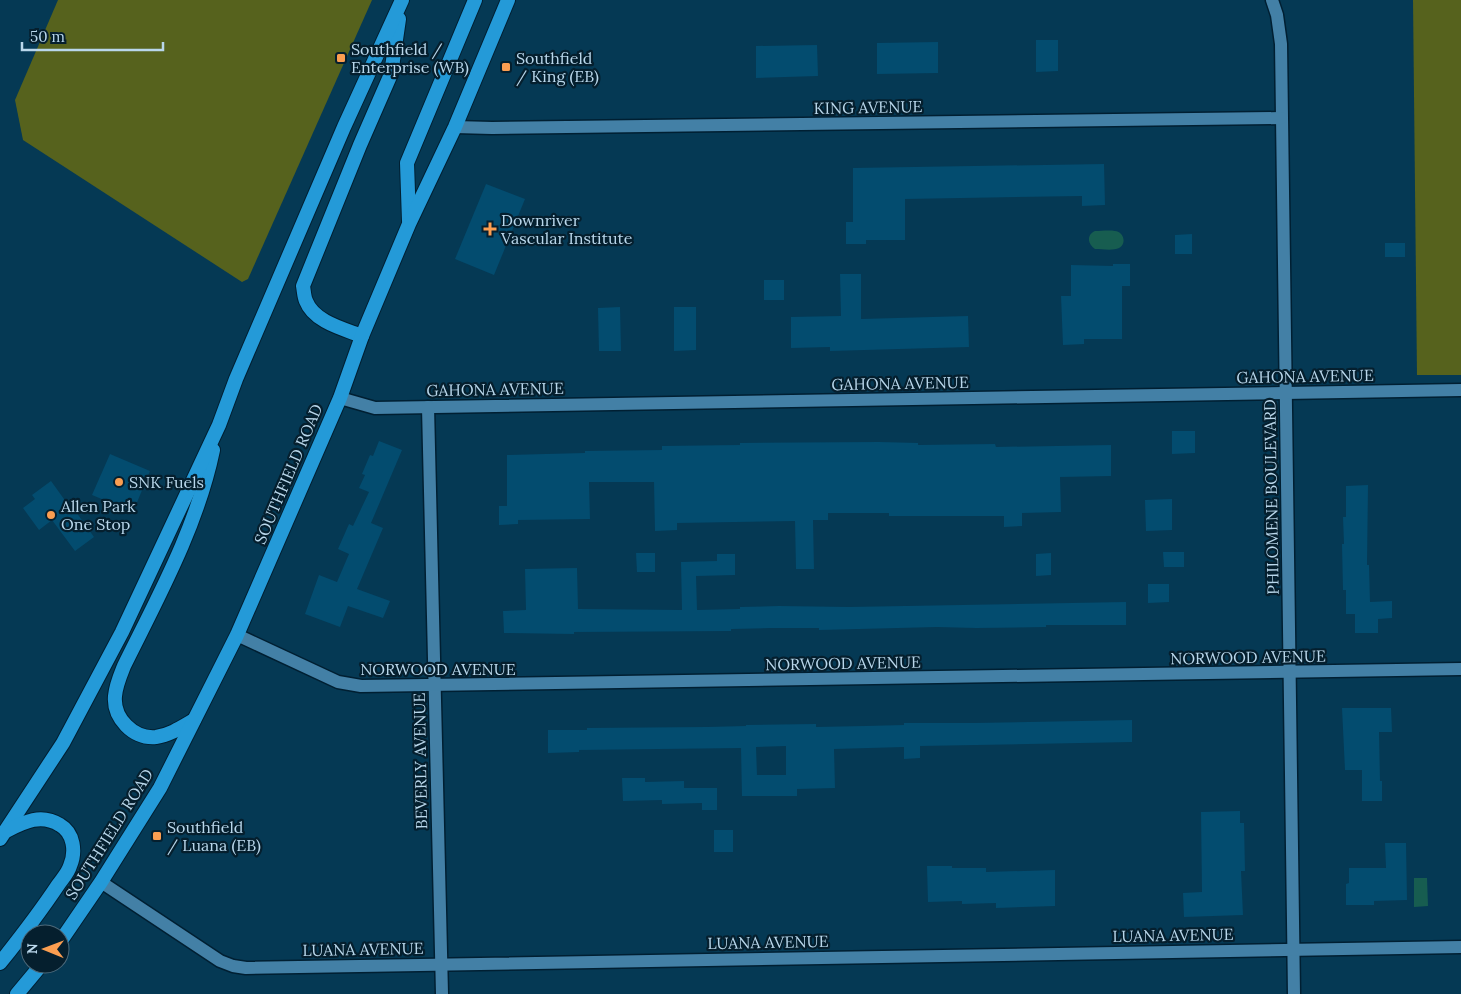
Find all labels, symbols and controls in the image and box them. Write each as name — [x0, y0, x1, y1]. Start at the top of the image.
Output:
scale bar — [22, 20, 164, 52]
text: 50 m — [30, 27, 65, 46]
place label: Southfield / Enterprise (WB) — [351, 39, 469, 78]
place label: Southfield / King (EB) — [516, 48, 599, 87]
marker: Southfield / Enterprise (WB) — [335, 52, 347, 64]
marker: Southfield / King (EB) — [500, 61, 512, 73]
street label: KING AVENUE — [813, 96, 923, 118]
place label: Downriver Vascular Institute — [500, 210, 633, 248]
marker: Downriver Vascular Institute — [483, 222, 497, 236]
street label: GAHONA AVENUE — [1236, 365, 1374, 387]
street label: GAHONA AVENUE — [831, 372, 969, 394]
street label: GAHONA AVENUE — [426, 378, 564, 400]
street label: PHILOMENE BOULEVARD — [1259, 399, 1283, 595]
street label: SOUTHFIELD ROAD — [249, 401, 327, 547]
place label: SNK Fuels — [129, 472, 204, 492]
marker: SNK Fuels — [113, 476, 125, 488]
place label: Allen Park One Stop — [60, 496, 136, 534]
marker: Allen Park One Stop — [45, 509, 57, 521]
street label: NORWOOD AVENUE — [1170, 646, 1326, 668]
street label: NORWOOD AVENUE — [765, 652, 921, 674]
street label: NORWOOD AVENUE — [360, 659, 516, 679]
street label: BEVERLY AVENUE — [409, 693, 431, 829]
street label: SOUTHFIELD ROAD — [61, 765, 157, 903]
place label: Southfield / Luana (EB) — [167, 817, 261, 856]
marker: Southfield / Luana (EB) — [151, 830, 163, 842]
north arrow — [20, 924, 70, 974]
street label: LUANA AVENUE — [1112, 924, 1234, 946]
street label: LUANA AVENUE — [707, 931, 829, 953]
street label: LUANA AVENUE — [302, 938, 424, 960]
text: N — [23, 943, 41, 954]

